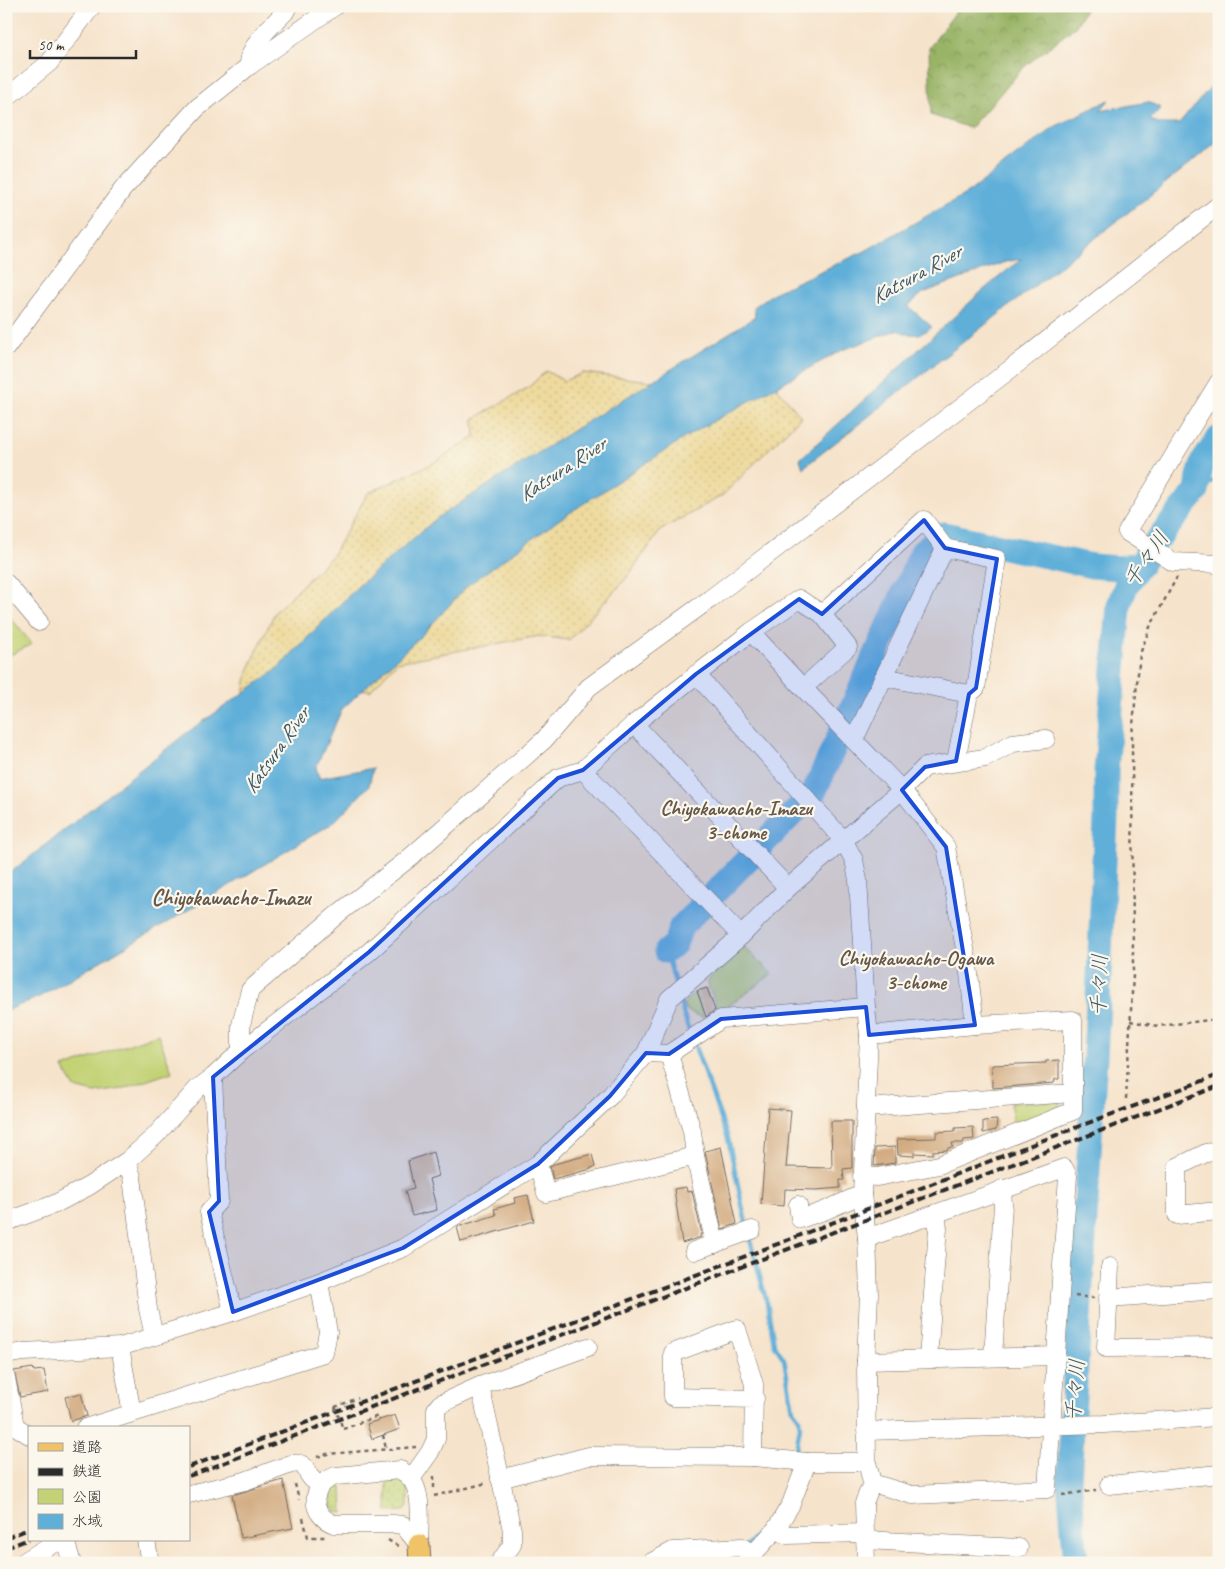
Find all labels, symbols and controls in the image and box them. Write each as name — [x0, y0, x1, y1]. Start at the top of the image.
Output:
scale bar — [30, 28, 136, 60]
text: 50 m — [38, 36, 65, 55]
water label: Katsura River — [867, 237, 968, 309]
water label: Katsura River — [514, 429, 613, 507]
water label: 千々川 — [1118, 526, 1174, 592]
water label: Katsura River — [237, 699, 317, 798]
district label: Chiyokawacho-Imazu 3-chome — [660, 795, 814, 845]
district label: Chiyokawacho-Imazu — [152, 884, 312, 912]
district label: Chiyokawacho-Ogawa 3-chome — [839, 945, 995, 995]
water label: 千々川 — [1085, 953, 1113, 1017]
water label: 千々川 — [1060, 1358, 1090, 1422]
legend — [28, 1426, 190, 1542]
text: 道路 — [72, 1438, 102, 1457]
text: 鉄道 — [72, 1462, 102, 1481]
text: 公園 — [72, 1488, 102, 1507]
text: 水域 — [72, 1512, 102, 1531]

